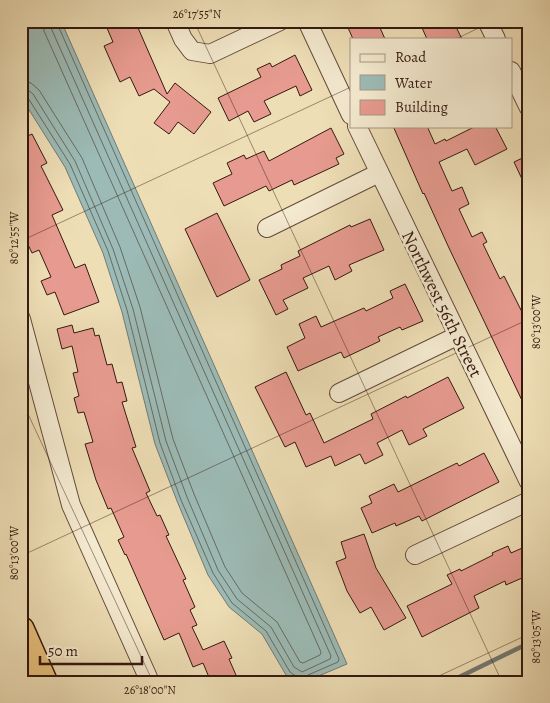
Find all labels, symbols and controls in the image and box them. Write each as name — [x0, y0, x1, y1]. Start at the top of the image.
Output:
text: 26°17'55"N — [173, 6, 222, 22]
legend — [350, 38, 512, 128]
text: Road — [395, 47, 427, 67]
text: Water — [394, 73, 432, 93]
text: Building — [395, 97, 448, 117]
text: 80°12'55"W — [6, 211, 22, 264]
street label: Northwest 56th Street — [396, 227, 488, 381]
text: 80°13'00"W — [528, 294, 544, 349]
text: 80°13'00"W — [6, 525, 22, 580]
text: 80°13'05"W — [528, 610, 544, 664]
scale bar — [40, 633, 142, 665]
text: 50 m — [48, 641, 78, 661]
text: 26°18'00"N — [124, 682, 176, 698]

